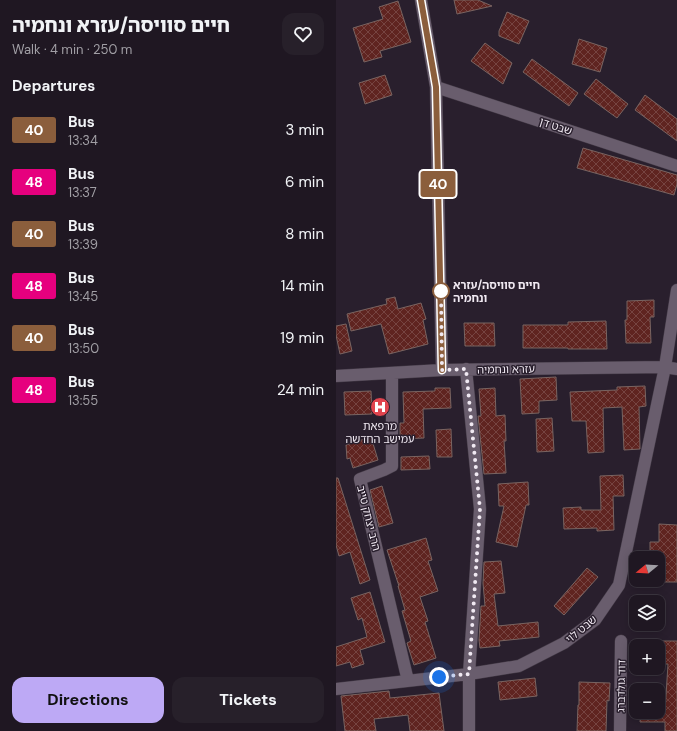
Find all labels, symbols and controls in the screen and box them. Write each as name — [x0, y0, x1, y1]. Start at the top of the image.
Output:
text: חיים סוויסה/עזרא ונחמיה — [12, 13, 230, 38]
button: heart — [282, 13, 324, 55]
text: Walk · 4 min · 250 m — [12, 41, 132, 58]
text: Departures — [12, 76, 95, 96]
text: Bus — [68, 112, 95, 132]
street label: שבט דן — [538, 114, 574, 138]
text: 3 min — [286, 120, 324, 140]
text: 40 — [25, 121, 43, 139]
text: 13:34 — [68, 132, 98, 149]
text: Bus — [68, 164, 95, 184]
line badge: 40 — [420, 171, 456, 197]
text: 6 min — [285, 172, 324, 192]
text: 48 — [25, 173, 43, 191]
text: 40 — [429, 175, 447, 193]
text: 13:37 — [68, 184, 97, 201]
text: Bus — [68, 216, 95, 236]
text: 8 min — [285, 224, 324, 244]
text: 40 — [25, 225, 43, 243]
text: 13:39 — [68, 236, 98, 253]
text: Bus — [68, 268, 95, 288]
text: 14 min — [281, 276, 324, 296]
text: 48 — [25, 277, 43, 295]
place label: חיים סוויסה/עזרא ונחמיה — [453, 278, 540, 305]
marker: חיים סוויסה/עזרא ונחמיה — [432, 282, 450, 300]
text: 13:45 — [68, 288, 98, 305]
text: Bus — [68, 320, 95, 340]
text: 19 min — [280, 328, 324, 348]
text: 40 — [25, 329, 43, 347]
text: 13:50 — [68, 340, 99, 357]
street label: עזרא ונחמיה — [477, 361, 535, 377]
text: Bus — [68, 372, 95, 392]
text: 24 min — [277, 380, 324, 400]
text: 48 — [25, 381, 43, 399]
text: 13:55 — [68, 392, 98, 409]
hospital icon: מרפאת עמישב החדשה — [369, 396, 391, 418]
place label: מרפאת עמישב החדשה — [345, 419, 415, 446]
street label: הרב יצחק טייב — [354, 484, 384, 552]
north arrow — [629, 551, 665, 587]
map controls — [629, 551, 665, 719]
button: layers — [629, 595, 665, 631]
street label: שבט לוי — [563, 612, 599, 646]
button: + — [629, 639, 665, 675]
street label: דוד גולדברג — [614, 659, 628, 712]
your location — [429, 667, 449, 687]
button: Directions — [12, 677, 164, 723]
button: Tickets — [172, 677, 324, 723]
button: − — [629, 683, 665, 719]

